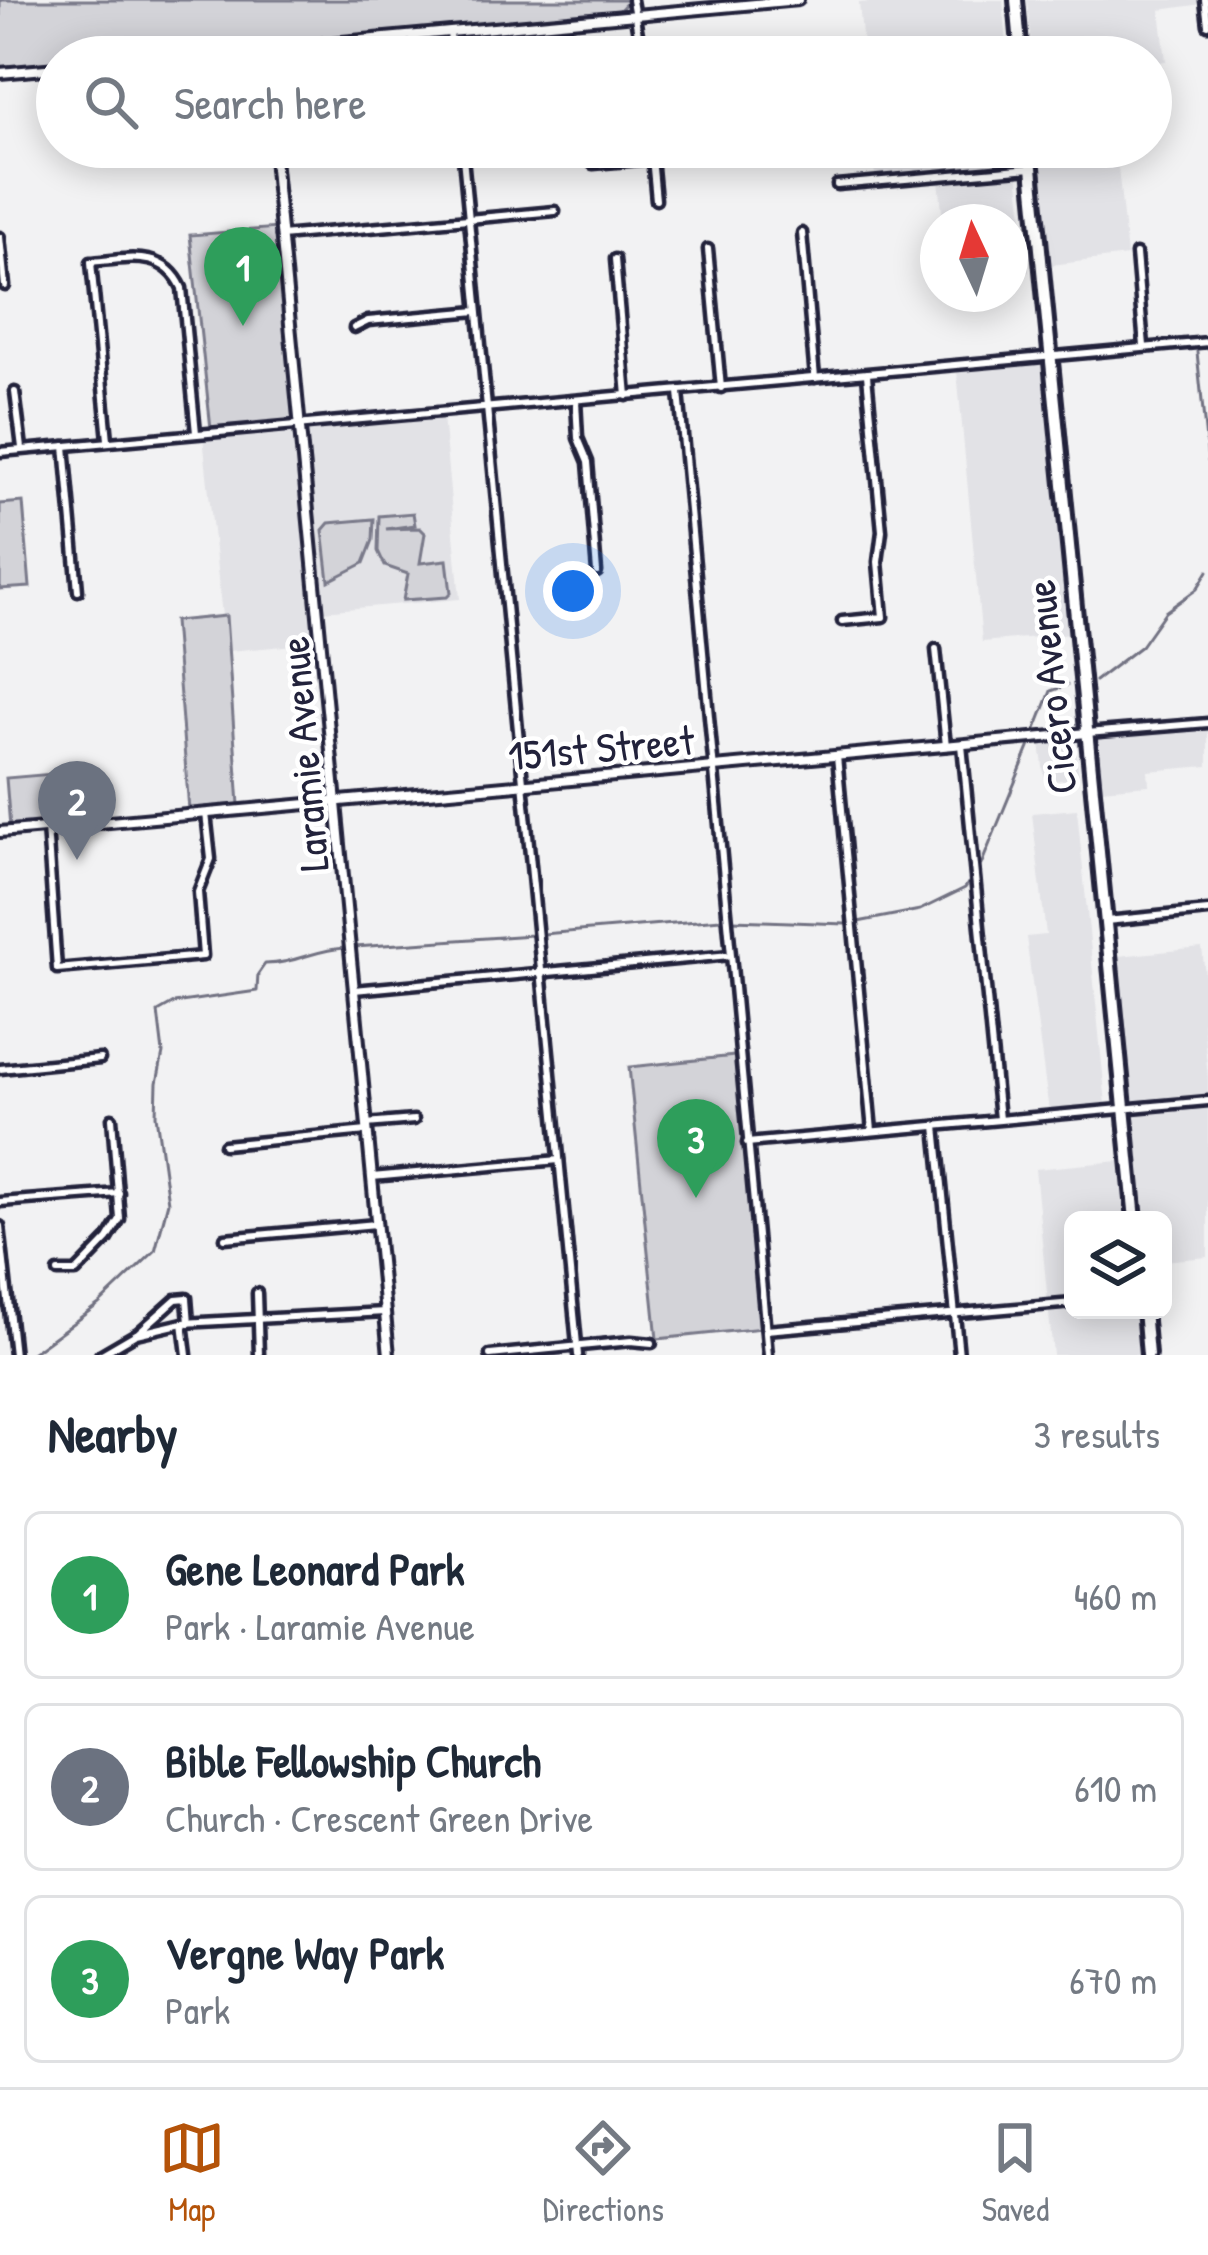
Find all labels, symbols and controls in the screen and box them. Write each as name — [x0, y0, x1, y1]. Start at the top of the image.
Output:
search box — [36, 36, 1172, 168]
icon: search — [78, 69, 144, 135]
text: Search here — [174, 72, 366, 133]
north arrow — [920, 204, 1028, 312]
pin: 1 — [204, 227, 282, 326]
your location — [543, 561, 603, 621]
street label: Cicero Avenue — [1010, 577, 1090, 797]
street label: Laramie Avenue — [264, 634, 342, 874]
street label: 151st Street — [506, 710, 697, 784]
pin: 2 — [38, 761, 116, 860]
pin: 3 — [657, 1099, 735, 1198]
map controls — [1064, 1211, 1172, 1319]
button: layers — [1064, 1211, 1172, 1319]
text: Nearby — [48, 1399, 178, 1468]
text: 3 results — [1034, 1407, 1160, 1460]
text: Gene Leonard Park — [165, 1538, 464, 1599]
text: 1 — [83, 1569, 97, 1622]
text: 460 m — [1074, 1569, 1157, 1622]
text: Park · Laramie Avenue — [165, 1599, 475, 1652]
text: Bible Fellowship Church — [165, 1730, 541, 1791]
text: 2 — [81, 1761, 99, 1814]
text: 610 m — [1074, 1761, 1157, 1814]
text: Church · Crescent Green Drive — [165, 1791, 593, 1844]
text: Vergne Way Park — [165, 1922, 444, 1983]
text: 3 — [81, 1953, 99, 2006]
text: 670 m — [1069, 1953, 1157, 2006]
text: Park — [165, 1983, 230, 2036]
tab: Map — [159, 2115, 225, 2231]
tab: Directions — [543, 2115, 664, 2231]
tab: Saved — [982, 2115, 1049, 2231]

